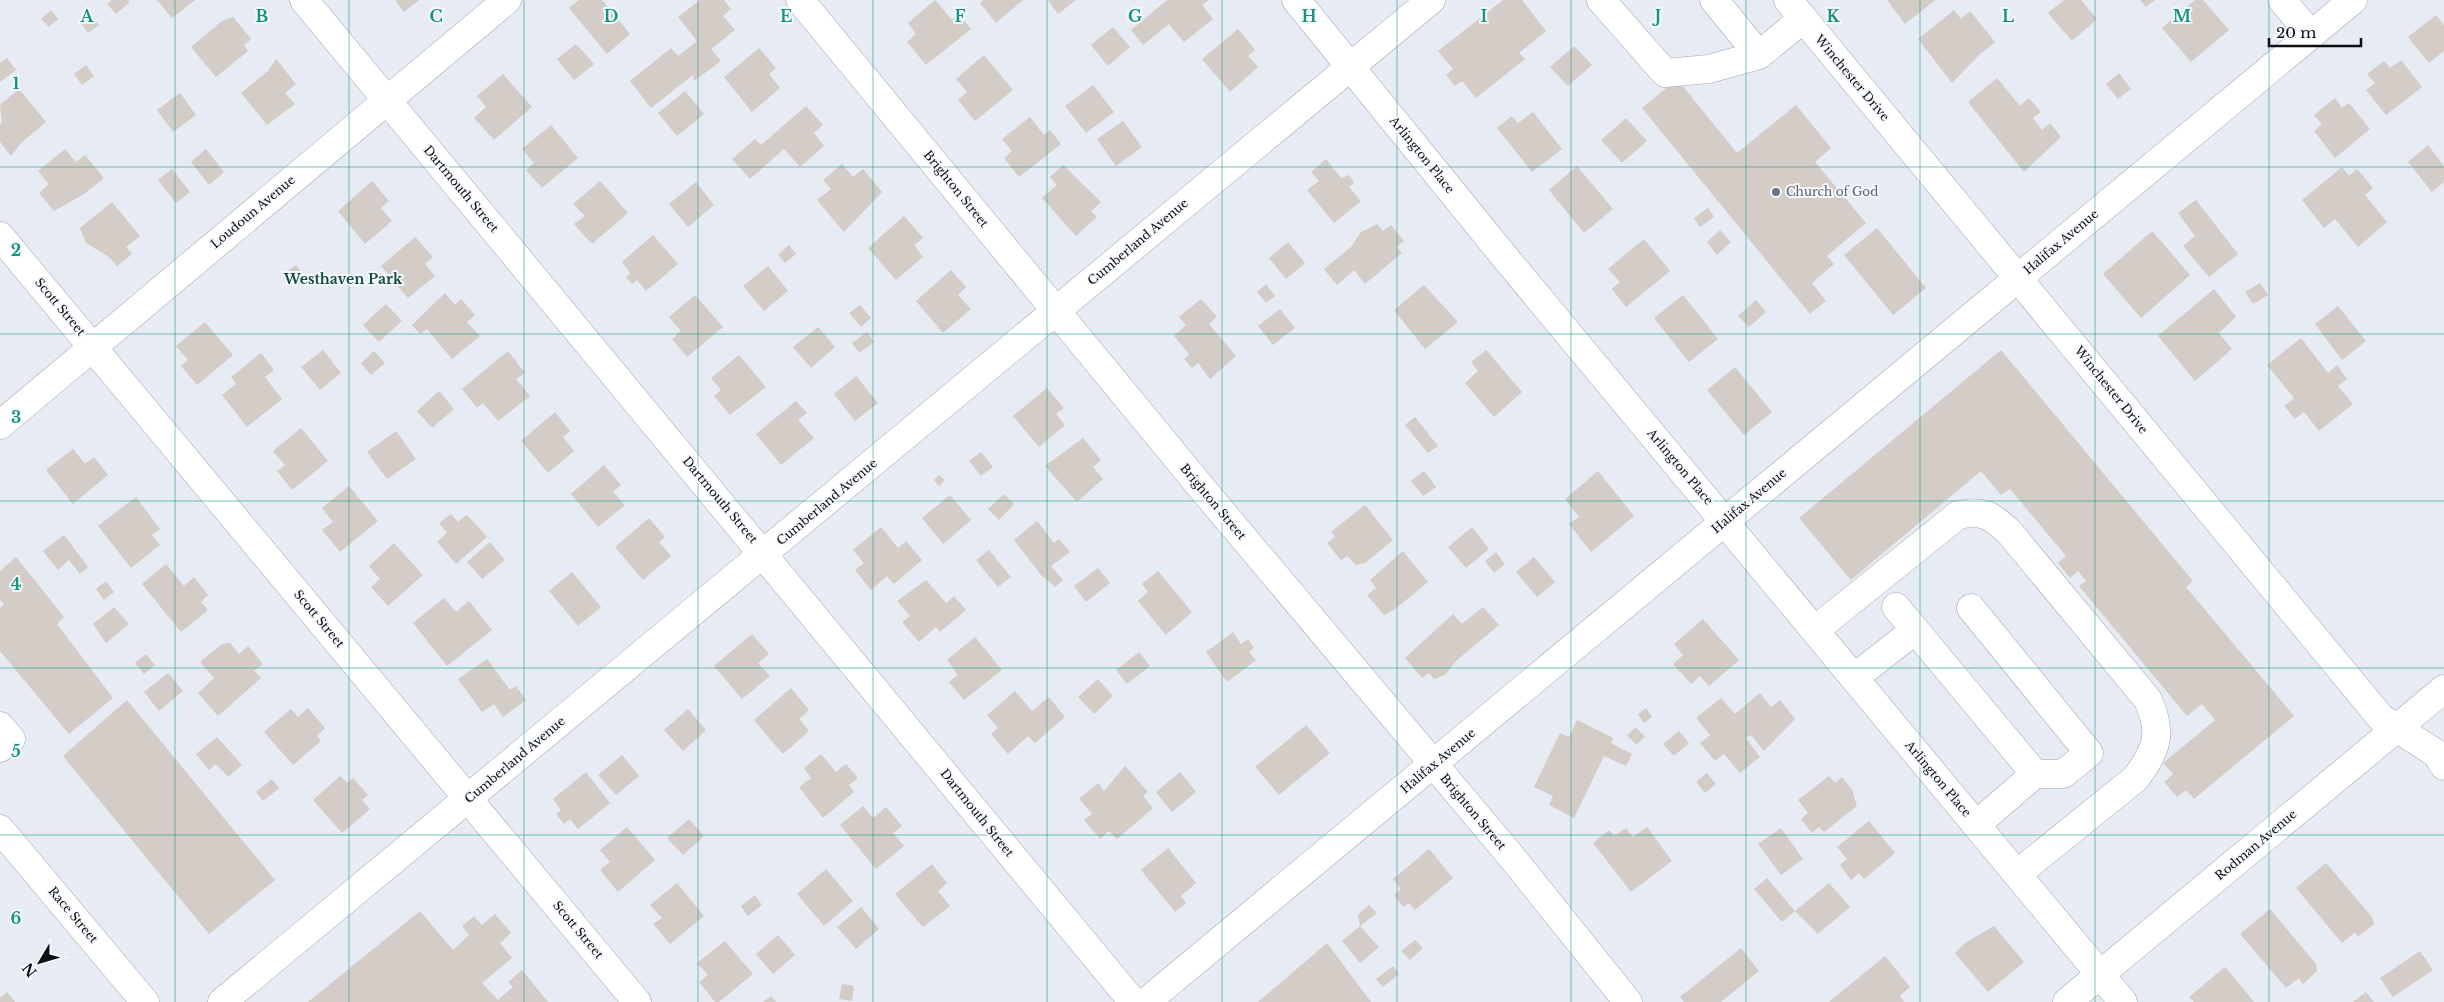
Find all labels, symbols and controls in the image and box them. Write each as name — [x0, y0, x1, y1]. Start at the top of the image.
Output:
text: A — [80, 6, 95, 26]
text: B — [256, 6, 269, 26]
text: C — [429, 6, 443, 26]
text: D — [604, 6, 618, 26]
text: E — [780, 6, 792, 26]
text: F — [954, 6, 966, 26]
text: G — [1128, 6, 1142, 26]
text: H — [1301, 6, 1317, 26]
text: I — [1481, 6, 1488, 26]
text: J — [1652, 6, 1661, 26]
text: K — [1826, 6, 1840, 26]
text: L — [2002, 6, 2014, 26]
text: M — [2173, 6, 2191, 26]
scale bar — [2269, 15, 2362, 47]
text: 20 m — [2276, 23, 2316, 42]
street label: Winchester Drive — [1811, 31, 1893, 124]
text: 1 — [13, 73, 20, 93]
street label: Arlington Place — [1386, 112, 1458, 196]
street label: Dartmouth Street — [421, 142, 502, 235]
street label: Brighton Street — [921, 147, 992, 231]
street label: Loudoun Avenue — [207, 172, 298, 251]
place label: Church of God — [1786, 184, 1878, 199]
marker: Church of God — [1770, 186, 1782, 198]
street label: Cumberland Avenue — [1084, 195, 1191, 288]
street label: Halifax Avenue — [2020, 206, 2101, 277]
text: 2 — [11, 240, 21, 260]
district label: Westhaven Park — [283, 270, 403, 288]
street label: Scott Street — [32, 275, 89, 339]
street label: Winchester Drive — [2071, 342, 2151, 436]
text: 3 — [11, 407, 21, 427]
street label: Arlington Place — [1644, 425, 1717, 508]
street label: Dartmouth Street — [680, 453, 761, 546]
street label: Cumberland Avenue — [773, 455, 880, 548]
street label: Brighton Street — [1177, 461, 1250, 543]
street label: Halifax Avenue — [1708, 465, 1789, 536]
text: 4 — [11, 574, 21, 594]
street label: Scott Street — [291, 587, 348, 651]
street label: Cumberland Avenue — [461, 713, 568, 806]
street label: Halifax Avenue — [1397, 725, 1478, 796]
street label: Arlington Place — [1902, 737, 1975, 820]
text: 5 — [11, 741, 21, 761]
street label: Dartmouth Street — [937, 766, 1018, 860]
street label: Brighton Street — [1437, 771, 1510, 853]
street label: Rodman Avenue — [2212, 806, 2300, 883]
street label: Race Street — [45, 883, 102, 946]
street label: Scott Street — [550, 898, 607, 962]
text: 6 — [11, 908, 22, 928]
north arrow — [15, 937, 65, 987]
text: N — [19, 959, 41, 981]

